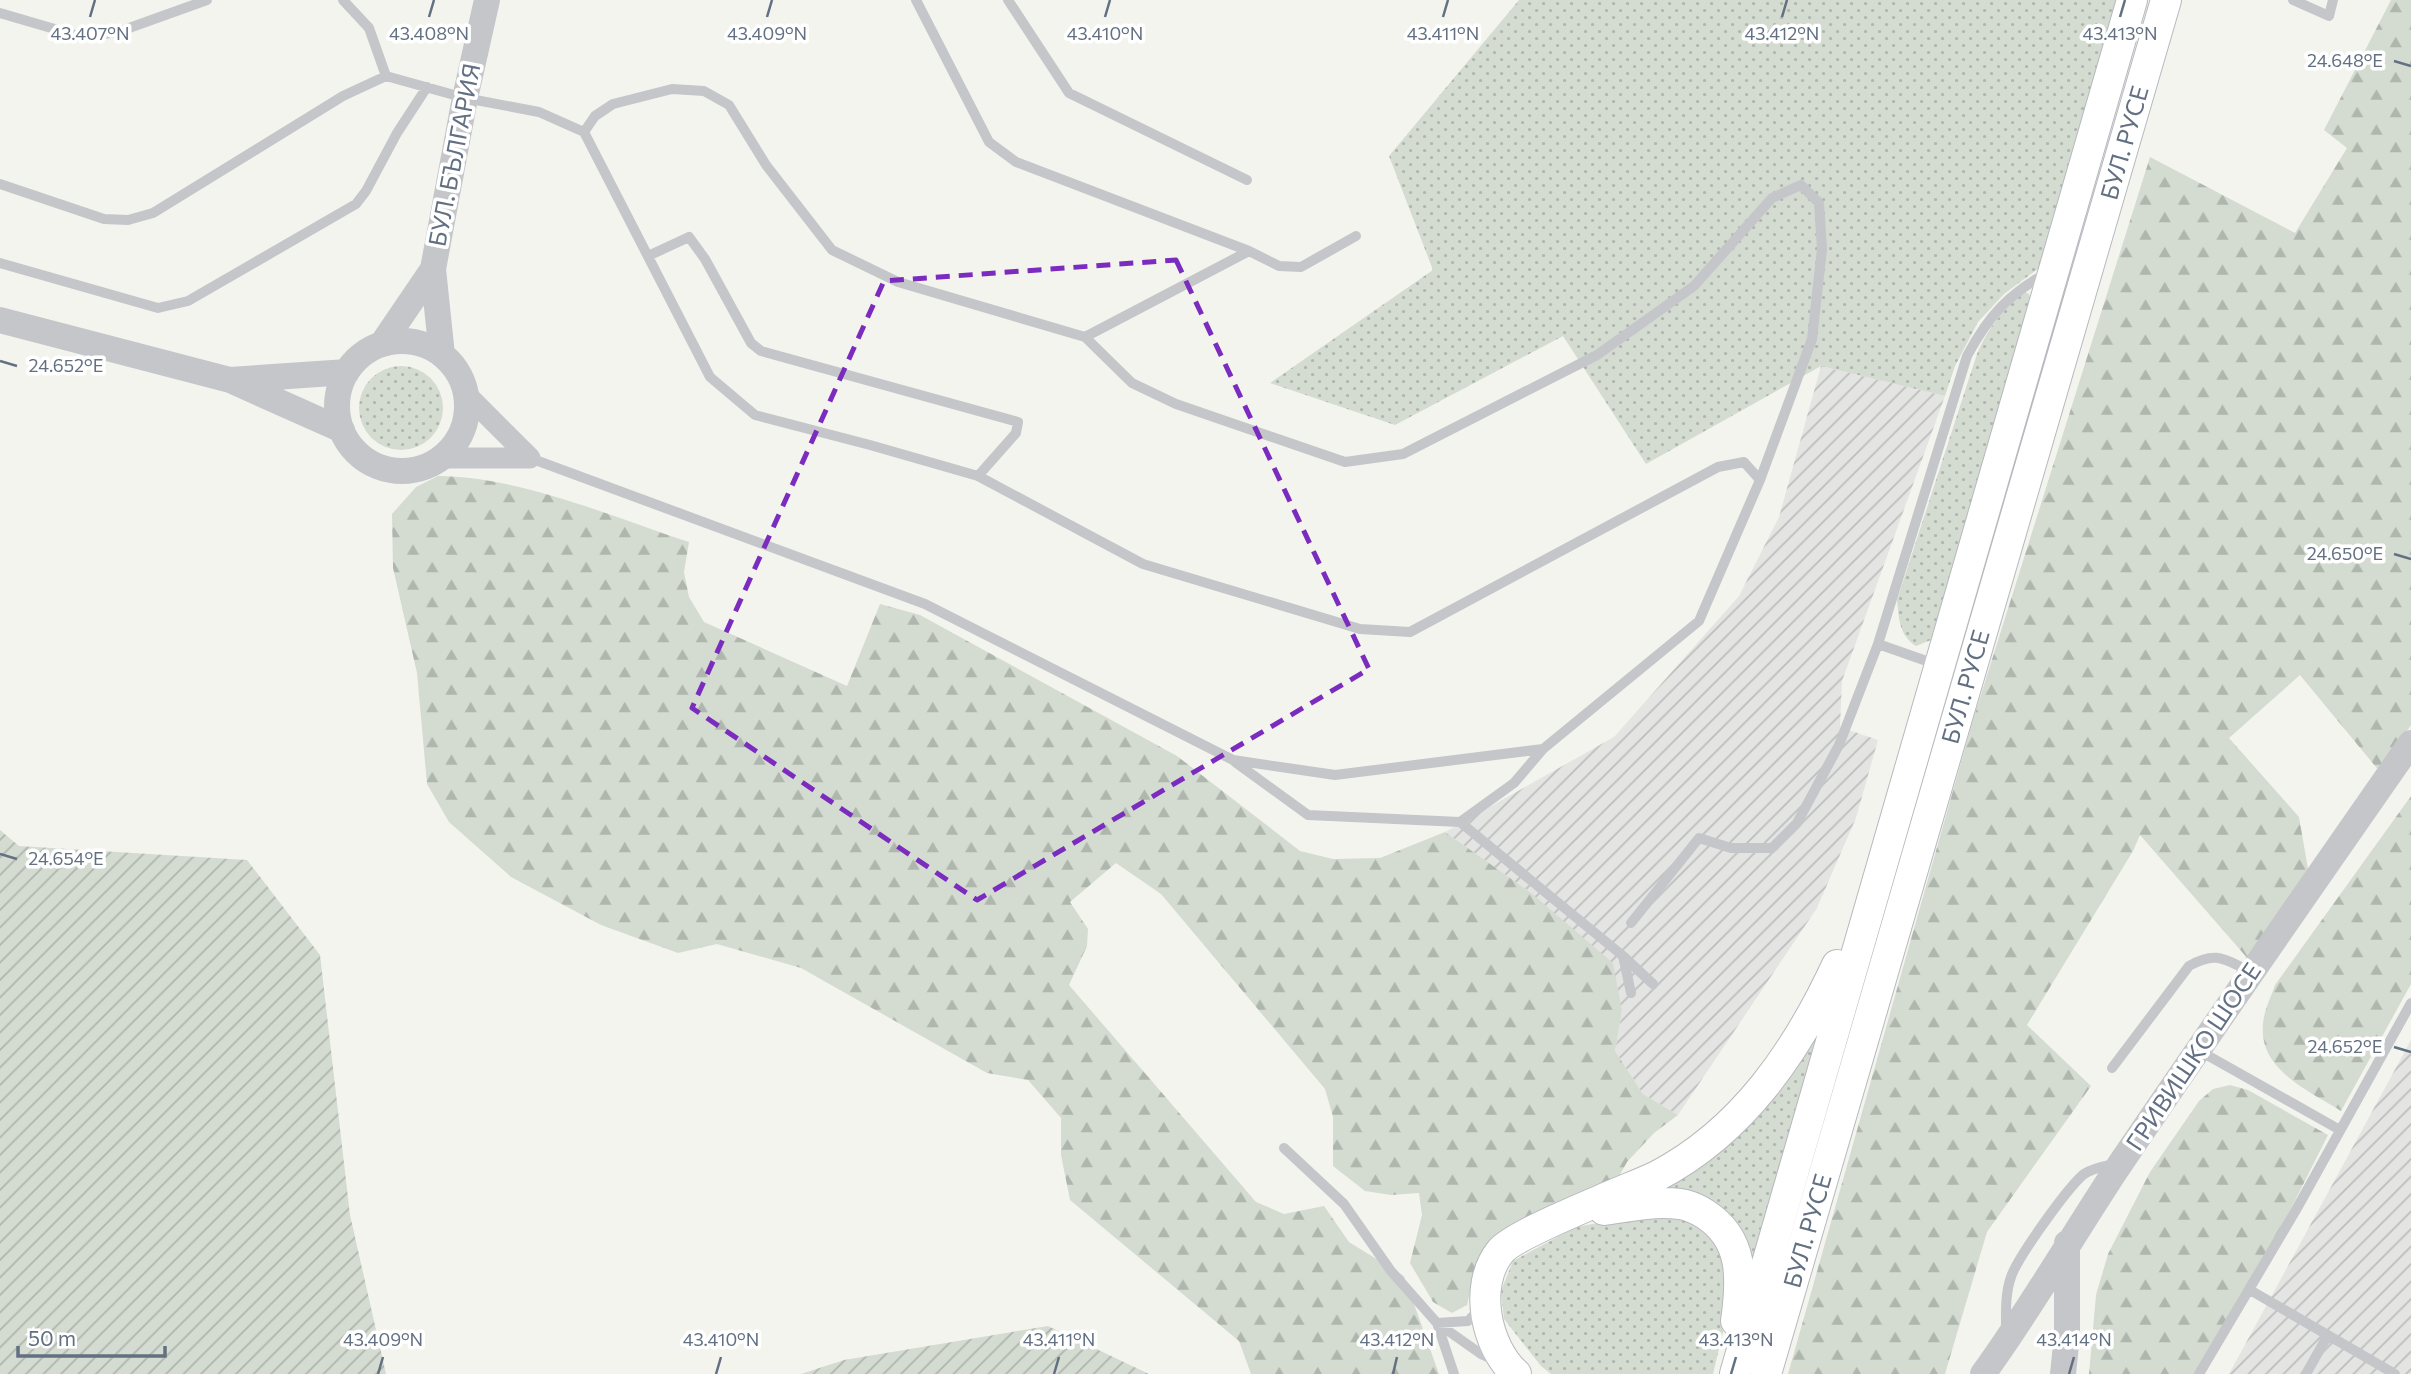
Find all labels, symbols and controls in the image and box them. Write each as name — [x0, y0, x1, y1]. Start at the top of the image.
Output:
text: 43.407°N — [51, 22, 129, 44]
text: 43.408°N — [389, 22, 469, 44]
text: 43.409°N — [727, 22, 807, 44]
text: 43.410°N — [1067, 22, 1143, 44]
text: 43.411°N — [1407, 22, 1479, 44]
text: 43.412°N — [1745, 22, 1819, 44]
text: 43.413°N — [2083, 22, 2157, 44]
text: 24.648°E — [2307, 49, 2383, 71]
street label: БУЛ. БЪЛГАРИЯ — [422, 61, 486, 249]
street label: БУЛ. РУСЕ — [2093, 82, 2154, 203]
text: 24.652°E — [29, 354, 103, 376]
text: 24.650°E — [2307, 542, 2383, 564]
street label: БУЛ. РУСЕ — [1934, 626, 1995, 747]
text: 24.654°E — [28, 847, 104, 869]
street label: ГРИВИШКО ШОСЕ — [2119, 957, 2266, 1156]
text: 24.652°E — [2308, 1035, 2382, 1057]
street label: БУЛ. РУСЕ — [1776, 1170, 1837, 1291]
scale bar — [18, 1314, 164, 1358]
text: 50 m — [28, 1325, 76, 1350]
text: 43.409°N — [343, 1328, 423, 1350]
text: 43.410°N — [683, 1328, 759, 1350]
text: 43.411°N — [1023, 1328, 1095, 1350]
text: 43.412°N — [1360, 1328, 1434, 1350]
text: 43.413°N — [1699, 1328, 1773, 1350]
text: 43.414°N — [2036, 1328, 2112, 1350]

